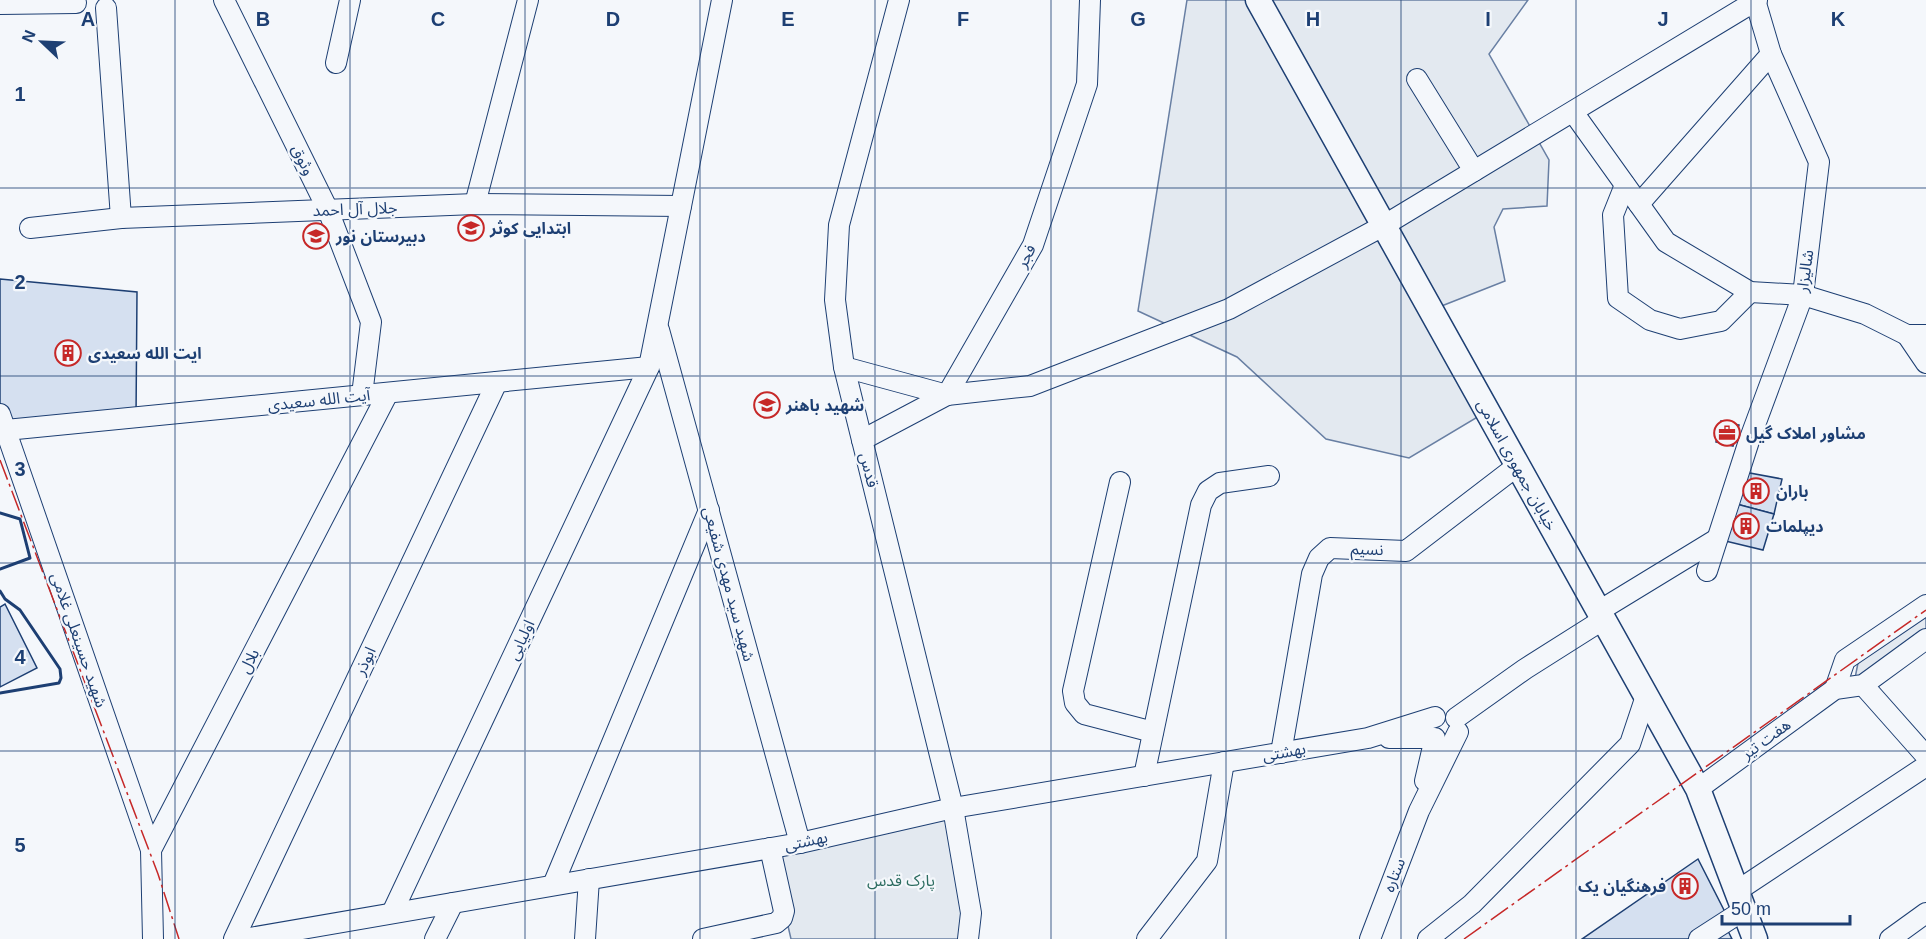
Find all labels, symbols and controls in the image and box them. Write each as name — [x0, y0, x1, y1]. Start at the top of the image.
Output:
text: A — [81, 8, 95, 30]
text: B — [256, 8, 270, 30]
text: C — [431, 8, 445, 30]
text: D — [606, 8, 620, 30]
text: E — [781, 8, 795, 30]
text: F — [957, 8, 969, 30]
text: G — [1130, 8, 1146, 30]
text: H — [1306, 8, 1320, 30]
text: I — [1485, 8, 1491, 30]
text: J — [1657, 8, 1669, 30]
text: K — [1831, 8, 1846, 30]
north arrow — [12, 12, 72, 72]
text: N — [19, 28, 39, 45]
text: 1 — [14, 83, 26, 105]
street label: وثوق — [287, 142, 318, 179]
street label: جلال آل احمد — [312, 199, 398, 221]
school or university icon: ابتدایی کوثر — [456, 213, 486, 243]
place label: ابتدایی کوثر — [489, 219, 571, 238]
school or university icon: دبیرستان نور — [301, 221, 331, 251]
place label: دبیرستان نور — [335, 228, 426, 246]
street label: فجر — [1012, 242, 1040, 272]
street label: شالیزار — [1793, 249, 1817, 295]
text: 2 — [14, 271, 26, 293]
building icon: ایت الله سعیدی — [53, 338, 83, 368]
place label: ایت الله سعیدی — [88, 345, 202, 363]
street label: آیت الله سعیدی — [267, 386, 373, 415]
school or university icon: شهید باهنر — [752, 390, 782, 420]
street label: خیابان جمهوری اسلامی — [1473, 396, 1560, 534]
place label: شهید باهنر — [785, 397, 864, 415]
office icon: مشاور املاک گیل — [1712, 418, 1742, 448]
place label: مشاور املاک گیل — [1746, 425, 1866, 443]
street label: قدس — [856, 451, 881, 489]
text: 3 — [14, 458, 26, 480]
building icon: باران — [1741, 476, 1771, 506]
place label: باران — [1776, 483, 1809, 501]
street label: شهید سید مهدی شفیعی — [699, 505, 758, 663]
building icon: دیپلمات — [1731, 511, 1761, 541]
place label: دیپلمات — [1766, 518, 1824, 536]
street label: نسیم — [1350, 540, 1384, 562]
street label: شهید حسینعلی غلامی — [47, 570, 110, 710]
street label: اولیایی — [504, 617, 539, 663]
street label: ابوذر — [351, 644, 380, 679]
text: 4 — [14, 646, 26, 668]
street label: بلال — [236, 646, 264, 677]
street label: هفت تیر — [1737, 716, 1794, 764]
street label: بهشتی — [1261, 740, 1307, 765]
street label: بهشتی — [783, 828, 829, 855]
text: 5 — [14, 834, 26, 856]
street label: ستاره — [1380, 856, 1409, 895]
building icon: فرهنگیان یک — [1670, 871, 1700, 901]
park label: پارک قدس — [867, 872, 935, 891]
place label: فرهنگیان یک — [1578, 877, 1666, 896]
scale bar — [1722, 888, 1850, 926]
text: 50 m — [1731, 899, 1771, 919]

